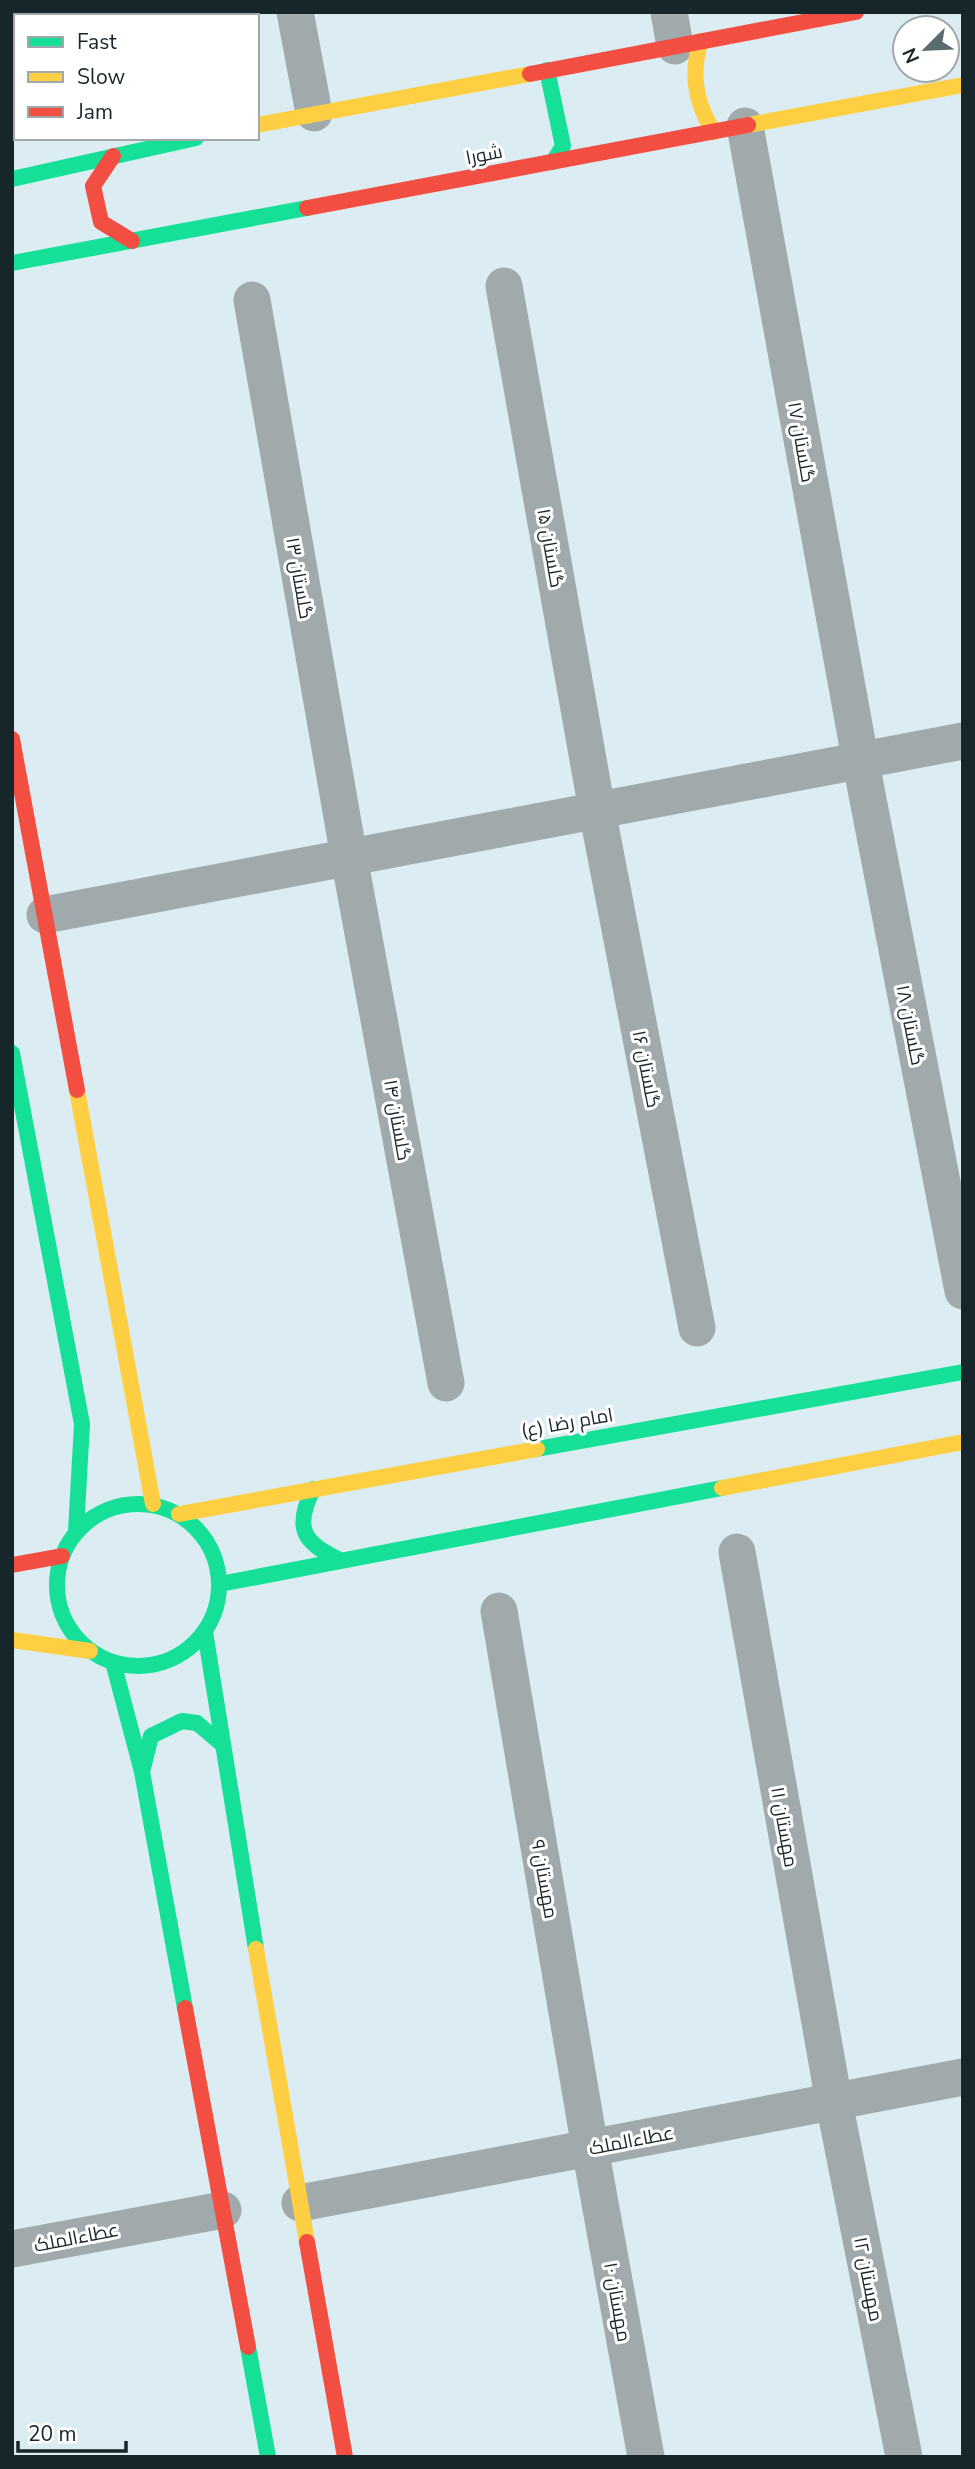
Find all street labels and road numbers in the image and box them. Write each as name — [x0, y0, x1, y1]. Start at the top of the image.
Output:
street label: شورا — [464, 139, 505, 171]
street label: گلستان ۱۷ — [781, 400, 821, 485]
street label: گلستان ۱۵ — [530, 507, 570, 590]
street label: گلستان ۱۳ — [279, 535, 319, 621]
street label: گلستان ۱۸ — [889, 983, 931, 1068]
street label: گلستان ۱۶ — [626, 1028, 666, 1110]
street label: گلستان ۱۴ — [377, 1077, 417, 1163]
street label: امام رضا (ع) — [519, 1402, 615, 1444]
street label: مهستان ۱۱ — [764, 1785, 804, 1870]
street label: مهستان ۹ — [524, 1838, 564, 1921]
street label: عطاءالملک — [587, 2120, 676, 2162]
street label: عطاءالملک — [32, 2217, 121, 2259]
street label: مهستان ۱۲ — [847, 2235, 889, 2324]
street label: مهستان ۱۰ — [597, 2260, 637, 2344]

